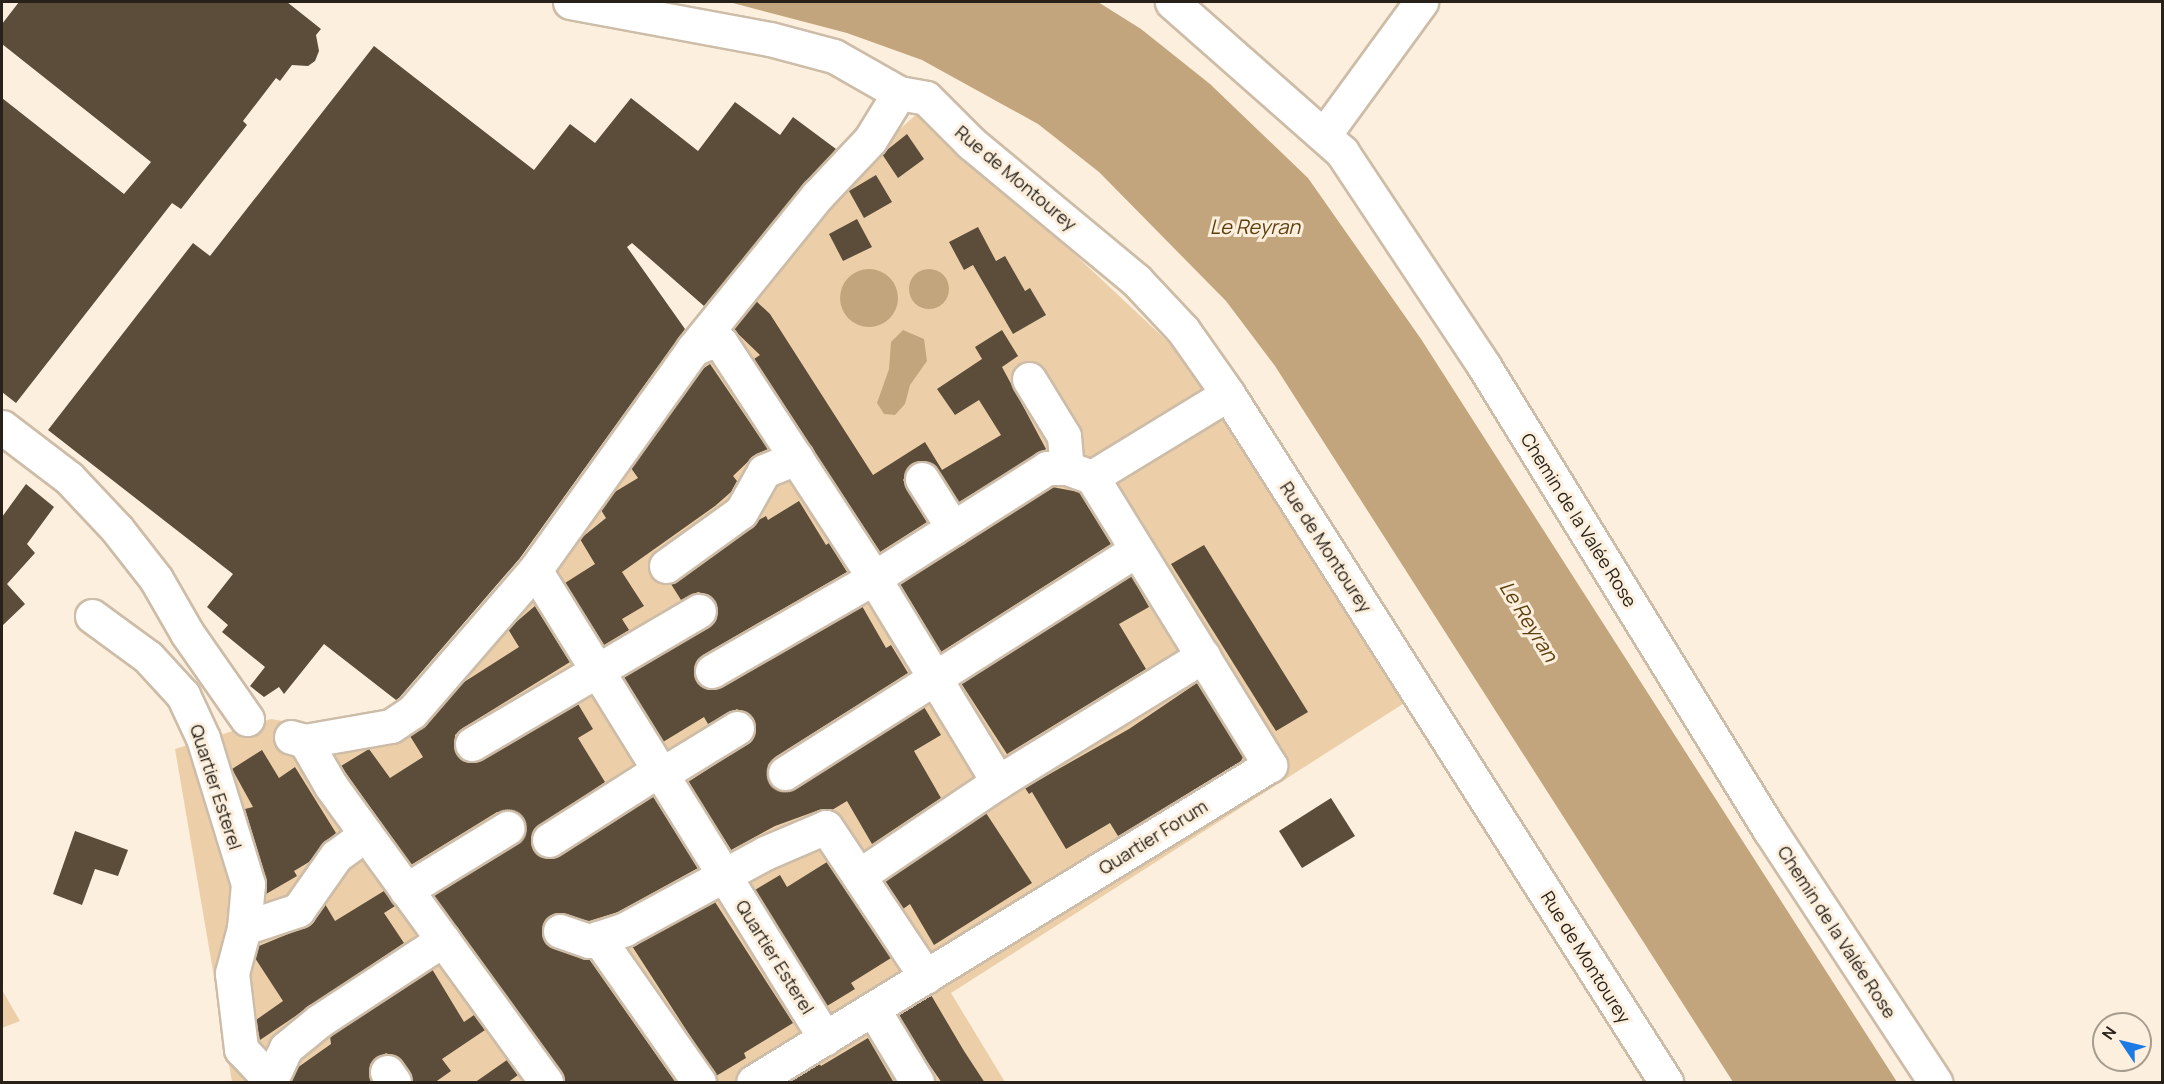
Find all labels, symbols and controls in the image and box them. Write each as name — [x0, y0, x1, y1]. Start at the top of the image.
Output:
street label: Rue de Montourey — [951, 121, 1081, 235]
water label: Le Reyran — [1210, 214, 1300, 238]
street label: Chemin de la Valée Rose — [1517, 429, 1641, 611]
street label: Rue de Montourey — [1276, 477, 1376, 617]
water label: Le Reyran — [1495, 576, 1563, 666]
street label: Quartier Esterel — [186, 722, 246, 852]
street label: Quartier Forum — [1095, 795, 1211, 879]
street label: Chemin de la Valée Rose — [1773, 842, 1901, 1022]
street label: Rue de Montourey — [1537, 887, 1635, 1027]
street label: Quartier Esterel — [731, 896, 819, 1018]
north arrow — [2092, 1012, 2152, 1072]
text: N — [2097, 1022, 2121, 1044]

